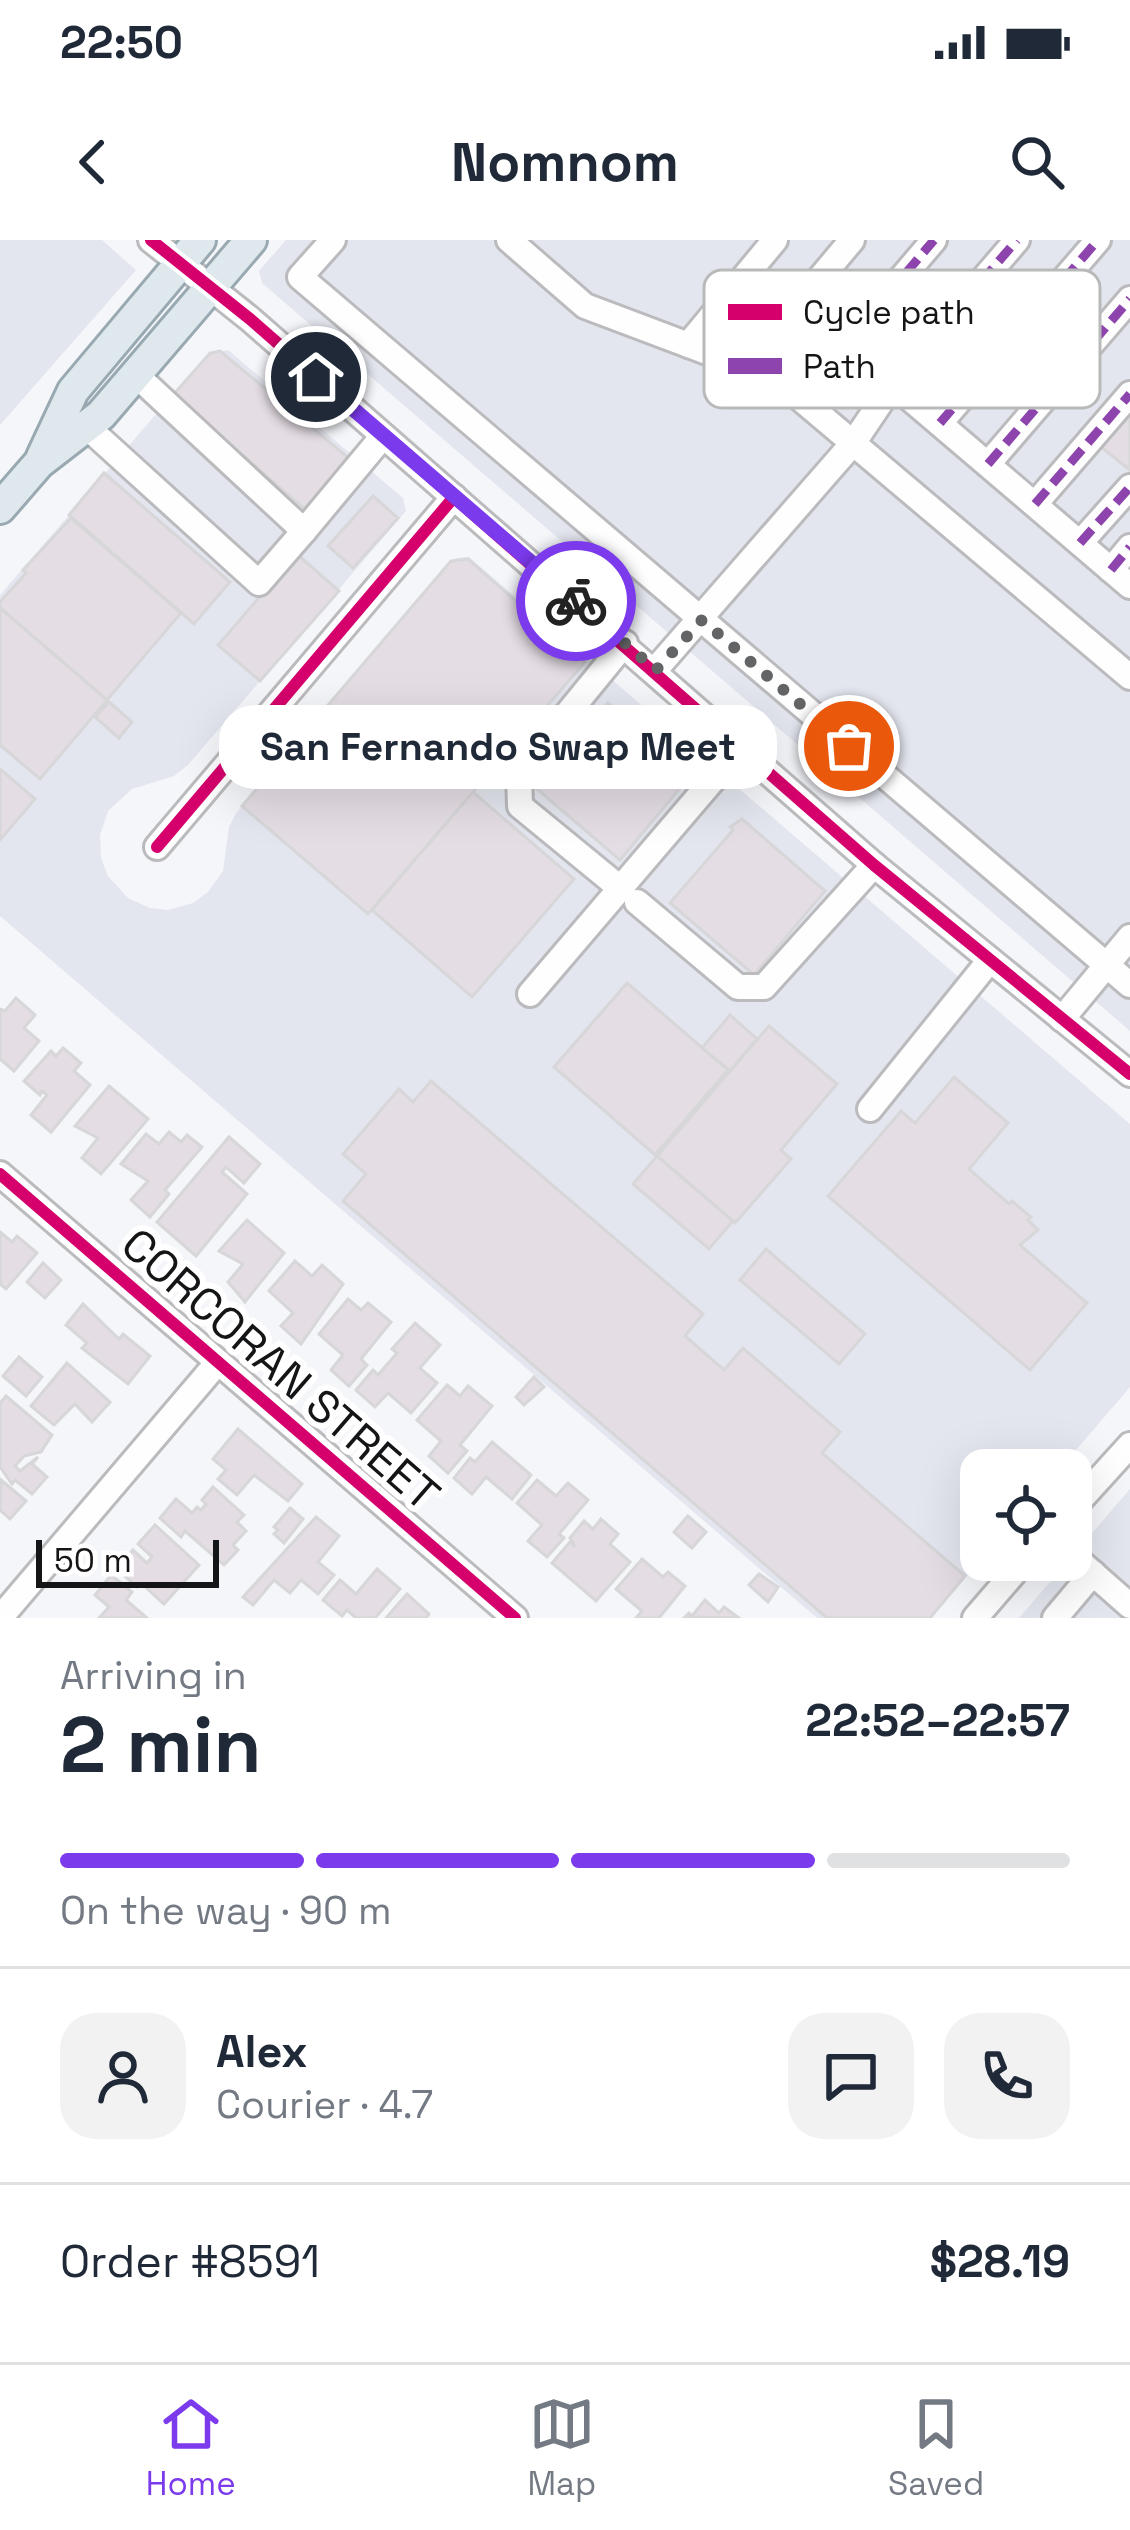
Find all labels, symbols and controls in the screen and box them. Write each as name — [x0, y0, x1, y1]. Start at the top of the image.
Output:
text: 22:50 — [60, 14, 183, 71]
text: Nomnom — [451, 128, 679, 197]
icon: back — [60, 129, 126, 195]
icon: search — [1004, 129, 1070, 195]
legend — [704, 270, 1100, 408]
text: Cycle path — [803, 292, 975, 334]
pin — [265, 326, 367, 428]
icon: home — [283, 344, 349, 410]
text: Path — [803, 346, 876, 388]
courier — [516, 541, 636, 661]
icon: bike — [543, 568, 609, 634]
pin — [798, 695, 900, 797]
callout: San Fernando Swap Meet — [219, 704, 777, 788]
icon: bag — [816, 713, 882, 779]
text: San Fernando Swap Meet — [260, 722, 736, 771]
street label: CORCORAN STREET — [110, 1216, 451, 1523]
map controls — [960, 1449, 1092, 1581]
button: locate — [960, 1449, 1092, 1581]
scale bar — [36, 1534, 219, 1587]
text: 50 m — [54, 1540, 132, 1582]
text: Arriving in — [60, 1651, 247, 1700]
text: 22:52–22:57 — [805, 1692, 1070, 1749]
text: 2 min — [60, 1695, 262, 1795]
text: On the way · 90 m — [60, 1886, 391, 1935]
button: person — [60, 2013, 186, 2139]
button: chat — [788, 2013, 914, 2139]
button: phone — [944, 2013, 1070, 2139]
text: Alex — [216, 2023, 308, 2080]
text: Courier · 4.7 — [216, 2080, 433, 2129]
text: Order #8591 — [60, 2233, 320, 2290]
text: $28.19 — [930, 2233, 1070, 2290]
tab: Home — [146, 2391, 236, 2505]
tab: Map — [527, 2391, 596, 2505]
tab: Saved — [888, 2391, 984, 2505]

